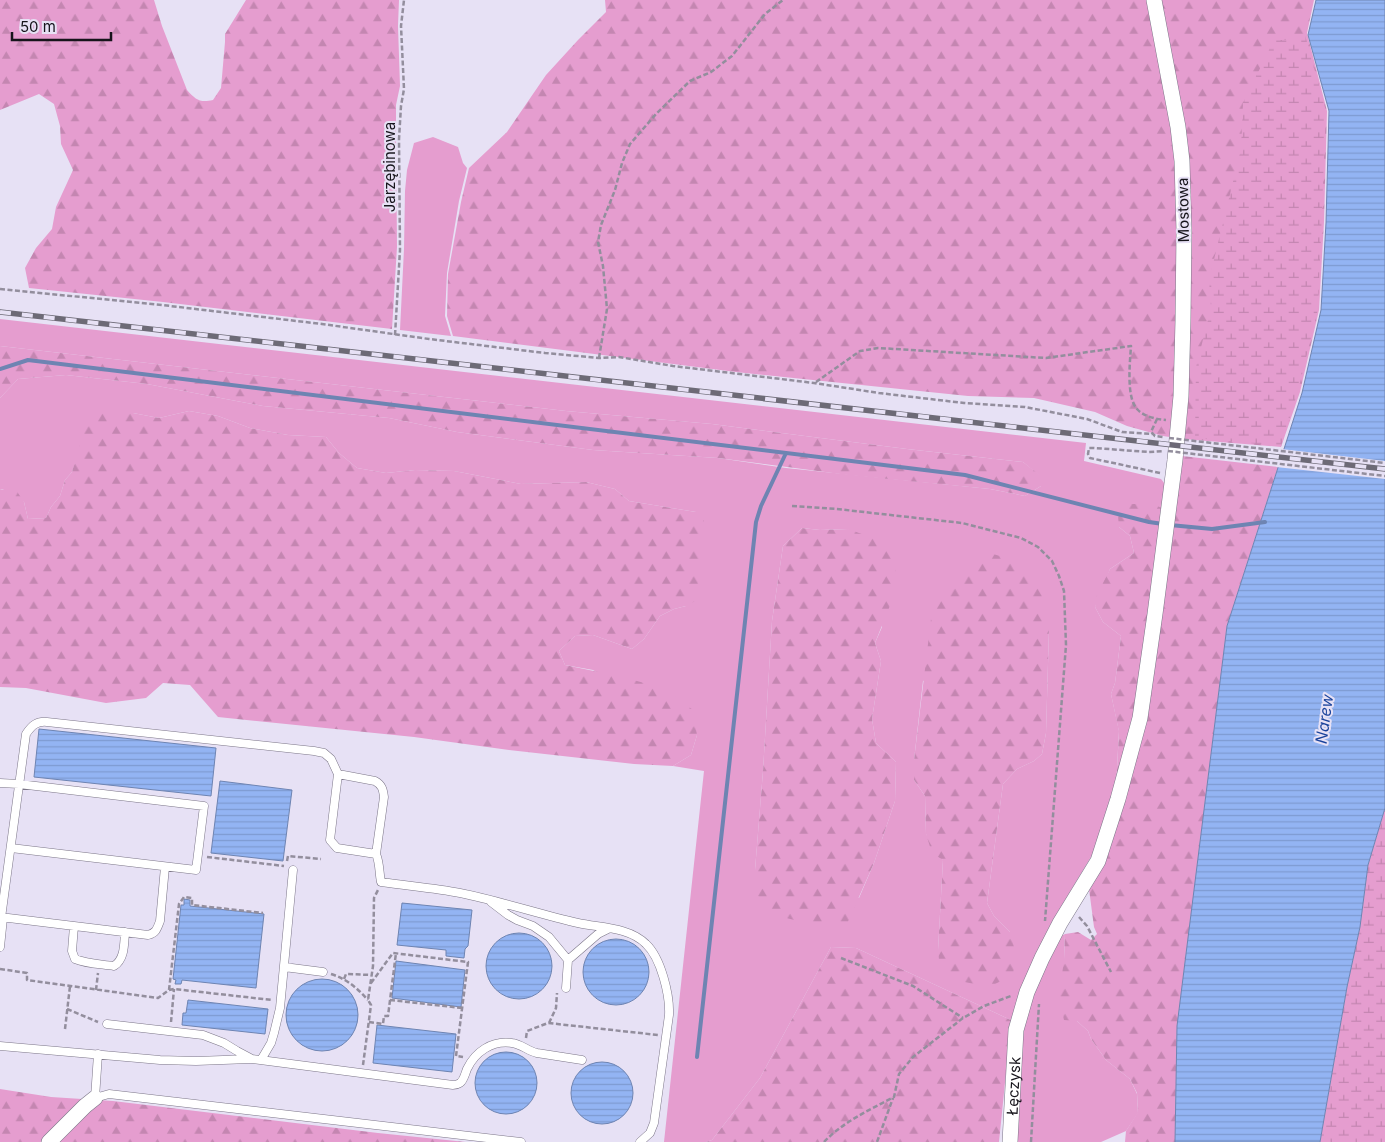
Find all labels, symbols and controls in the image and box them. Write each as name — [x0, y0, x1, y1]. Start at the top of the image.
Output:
scale bar — [12, 10, 111, 42]
text: 50 m — [20, 17, 56, 36]
street label: Jarzębinowa — [380, 122, 399, 212]
street label: Mostowa — [1173, 178, 1193, 242]
water label: Narew — [1311, 692, 1337, 745]
street label: Łęczysk — [1002, 1055, 1024, 1116]

